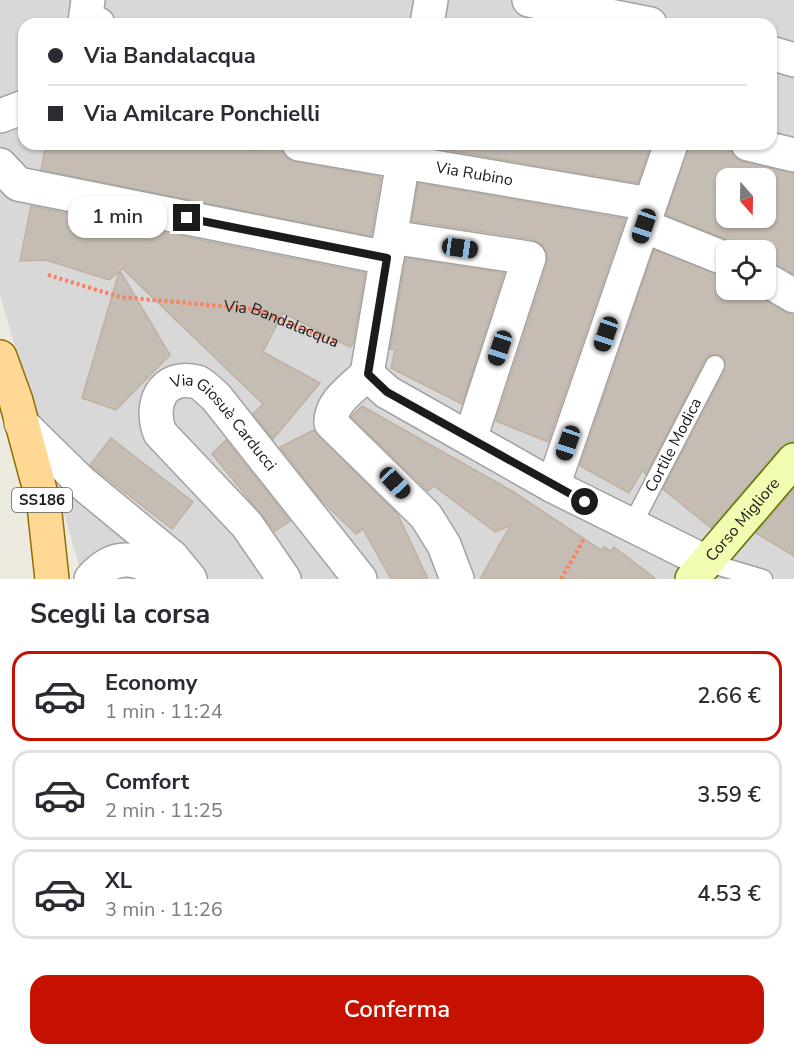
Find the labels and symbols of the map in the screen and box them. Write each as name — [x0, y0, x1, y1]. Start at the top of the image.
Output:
street label: Via Rubino — [433, 156, 515, 191]
north arrow — [716, 168, 776, 228]
callout: 1 min — [67, 197, 166, 239]
route end — [173, 204, 200, 231]
car — [630, 206, 658, 246]
car — [441, 237, 479, 259]
street label: Via Bandalacqua — [222, 295, 342, 353]
car — [592, 314, 620, 354]
car — [486, 328, 514, 368]
street label: Via Giosuè Carducci — [167, 369, 281, 476]
street label: Cortile Modica — [640, 394, 707, 496]
car — [554, 423, 582, 463]
car — [376, 464, 414, 502]
street label: Corso Migliore — [701, 473, 785, 566]
road number: SS186 — [12, 488, 72, 512]
route start — [571, 488, 598, 515]

